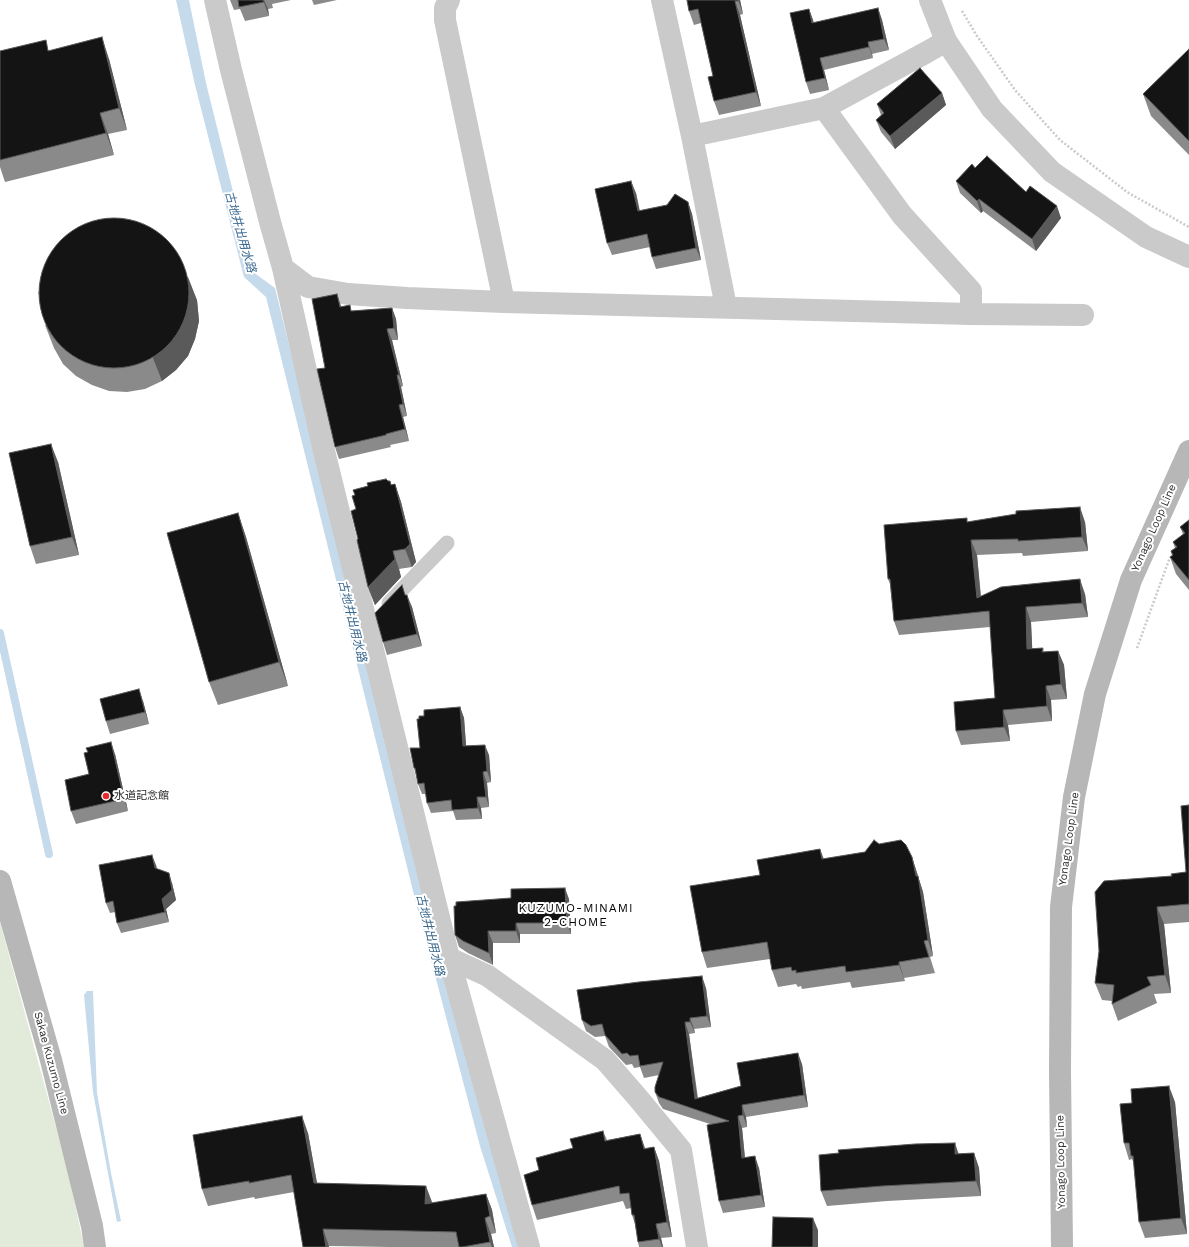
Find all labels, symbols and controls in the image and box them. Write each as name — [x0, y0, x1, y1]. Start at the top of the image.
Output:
water label: 古地井出用水路 — [222, 190, 258, 274]
street label: Yonago Loop Line — [1129, 482, 1179, 574]
water label: 古地井出用水路 — [335, 579, 369, 663]
place label: 水道記念館 — [114, 789, 169, 803]
marker: 水道記念館 — [101, 791, 111, 801]
street label: Yonago Loop Line — [1056, 791, 1082, 887]
water label: 古地井出用水路 — [413, 893, 447, 977]
district label: KUZUMO-MINAMI 2-CHOME — [518, 901, 634, 929]
street label: Sakae Kuzumo Line — [31, 1010, 71, 1116]
street label: Yonago Loop Line — [1054, 1115, 1068, 1209]

